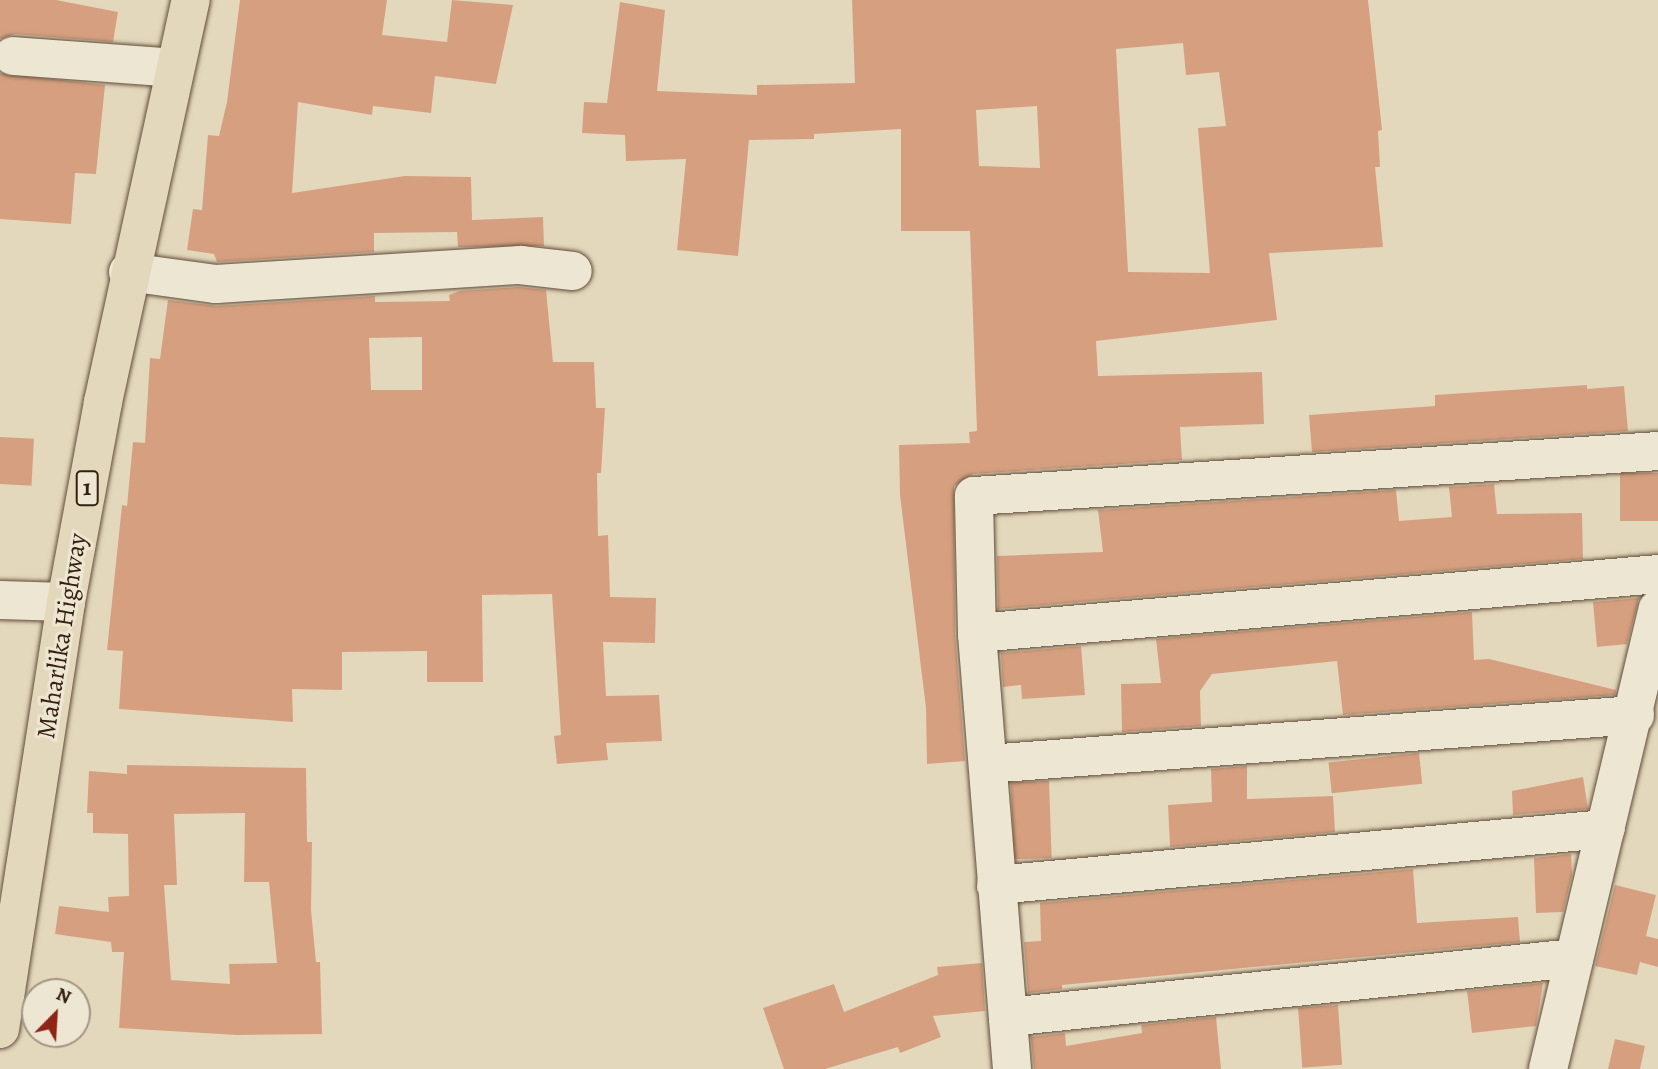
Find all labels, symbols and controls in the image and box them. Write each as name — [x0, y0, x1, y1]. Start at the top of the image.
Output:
road number: 1 — [75, 467, 99, 508]
street label: Maharlika Highway — [30, 531, 94, 741]
north arrow — [21, 978, 91, 1048]
text: N — [52, 981, 75, 1010]

